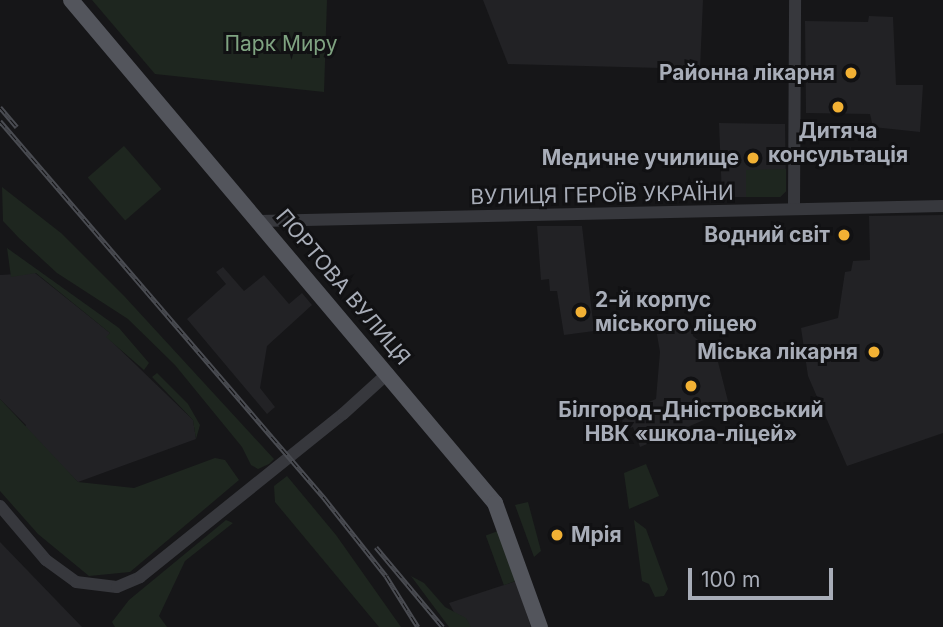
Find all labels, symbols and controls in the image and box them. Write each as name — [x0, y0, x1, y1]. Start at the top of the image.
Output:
park label: Парк Миру — [224, 31, 338, 57]
place label: Районна лікарня — [659, 60, 835, 86]
marker: Районна лікарня — [841, 63, 861, 83]
marker: Дитяча консультація — [830, 99, 846, 115]
place label: Дитяча консультація — [768, 118, 908, 168]
place label: Медичне училище — [542, 145, 739, 171]
marker: Медичне училище — [745, 150, 761, 166]
street label: ВУЛИЦЯ ГЕРОЇВ УКРАЇНИ — [470, 180, 734, 210]
street label: ПОРТОВА ВУЛИЦЯ — [271, 204, 415, 370]
place label: Водний світ — [704, 222, 830, 248]
marker: Водний світ — [836, 227, 852, 243]
place label: 2-й корпус міського ліцею — [595, 287, 757, 337]
marker: 2-й корпус міського ліцею — [573, 304, 589, 320]
place label: Міська лікарня — [697, 339, 858, 365]
marker: Міська лікарня — [864, 342, 884, 362]
marker: Білгород-Дністровський НВК «школа-ліцей» — [683, 378, 699, 394]
place label: Білгород-Дністровський НВК «школа-ліцей» — [558, 397, 824, 447]
place label: Мрія — [571, 522, 622, 548]
marker: Мрія — [549, 527, 565, 543]
scale bar — [691, 554, 836, 598]
text: 100 m — [701, 567, 760, 592]

